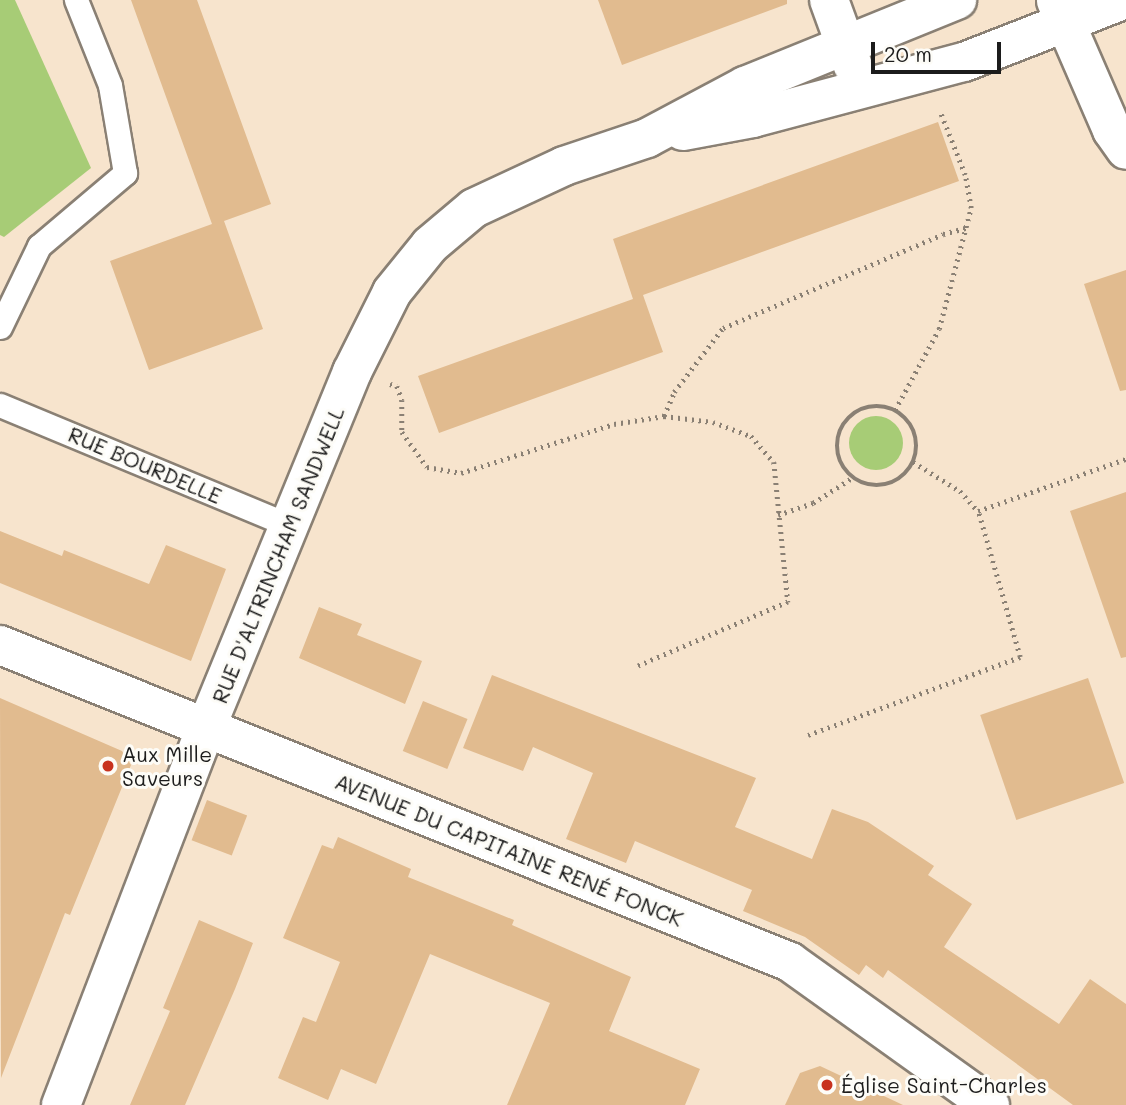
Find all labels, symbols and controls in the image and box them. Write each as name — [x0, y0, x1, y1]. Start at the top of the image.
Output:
scale bar — [874, 28, 1004, 72]
text: 20 m — [884, 40, 932, 67]
street label: RUE D'ALTRINCHAM SANDWELL — [207, 403, 349, 707]
street label: RUE BOURDELLE — [65, 421, 225, 509]
place label: Aux Mille Saveurs — [122, 741, 212, 791]
marker: Aux Mille Saveurs — [100, 758, 116, 774]
street label: AVENUE DU CAPITAINE RENÉ FONCK — [331, 768, 687, 932]
place label: Église Saint-Charles — [841, 1072, 1047, 1098]
marker: Église Saint-Charles — [819, 1077, 835, 1093]

